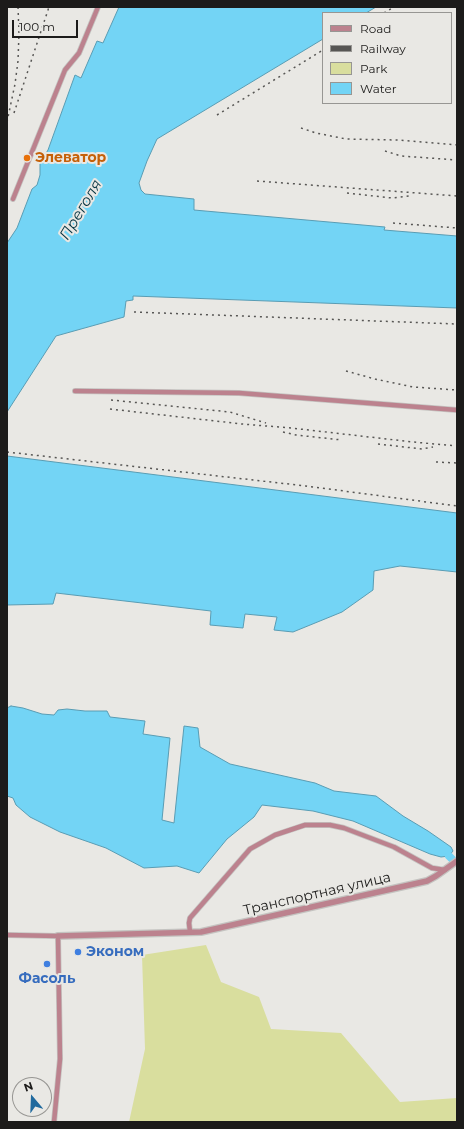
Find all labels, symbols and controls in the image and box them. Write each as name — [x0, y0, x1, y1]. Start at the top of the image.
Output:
scale bar — [14, 12, 80, 38]
legend — [322, 12, 452, 104]
text: 100 m — [19, 19, 55, 34]
text: Road — [360, 21, 391, 36]
text: Railway — [360, 41, 406, 56]
text: Park — [360, 61, 387, 76]
text: Water — [360, 81, 396, 96]
place label: Элеватор — [35, 150, 106, 166]
marker: Элеватор — [22, 153, 32, 163]
water label: Преголя — [56, 177, 106, 243]
street label: Транспортная улица — [242, 869, 392, 919]
place label: Эконом — [86, 944, 144, 960]
marker: Эконом — [73, 947, 83, 957]
marker: Фасоль — [42, 959, 52, 969]
place label: Фасоль — [19, 971, 75, 987]
north arrow — [12, 1077, 52, 1117]
text: N — [22, 1079, 35, 1095]

